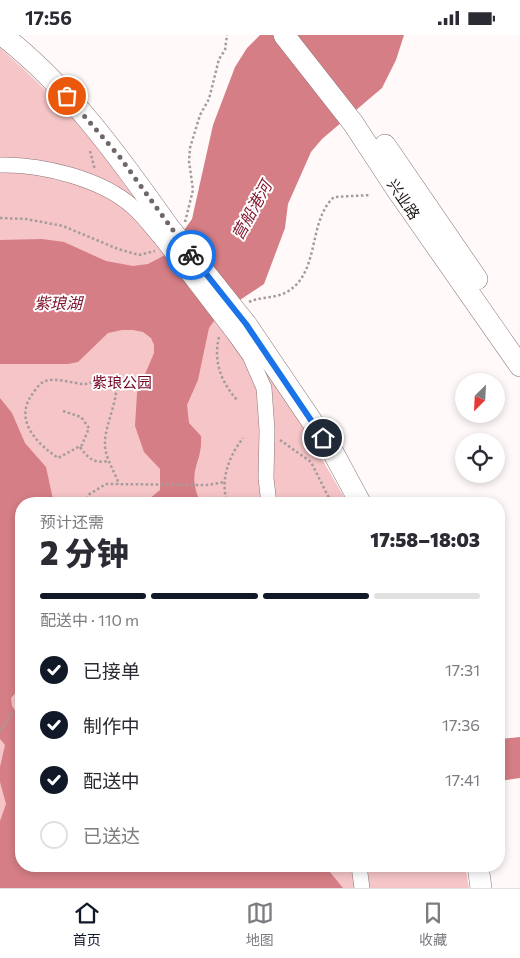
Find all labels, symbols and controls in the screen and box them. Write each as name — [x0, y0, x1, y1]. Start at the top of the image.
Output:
text: 17:56 — [25, 6, 72, 29]
pin — [46, 75, 88, 117]
icon: bag — [53, 82, 81, 110]
water label: 营船港河 — [227, 175, 276, 243]
street label: 兴业路 — [384, 175, 424, 223]
courier — [166, 230, 216, 280]
icon: bike — [177, 241, 205, 269]
water label: 紫琅湖 — [34, 293, 85, 312]
park label: 紫琅公园 — [92, 373, 152, 391]
north arrow — [455, 373, 505, 423]
map controls — [455, 373, 505, 483]
pin — [302, 417, 344, 459]
icon: home — [309, 424, 337, 452]
button: locate — [455, 433, 505, 483]
text: 预计还需 — [40, 512, 104, 531]
text: 17:58–18:03 — [370, 528, 480, 551]
text: 2 分钟 — [40, 532, 129, 572]
text: 配送中 · 110 m — [40, 610, 139, 629]
icon: check — [40, 656, 68, 684]
text: 已接单 — [83, 659, 140, 682]
text: 17:31 — [445, 660, 480, 679]
icon: check — [40, 711, 68, 739]
text: 制作中 — [83, 714, 140, 737]
text: 17:36 — [442, 715, 480, 734]
icon: check — [40, 766, 68, 794]
text: 配送中 — [83, 769, 140, 792]
text: 17:41 — [445, 770, 480, 789]
text: 已送达 — [83, 824, 140, 847]
tab: 首页 — [73, 899, 101, 949]
tab: 地图 — [246, 899, 274, 949]
tab: 收藏 — [419, 899, 447, 949]

